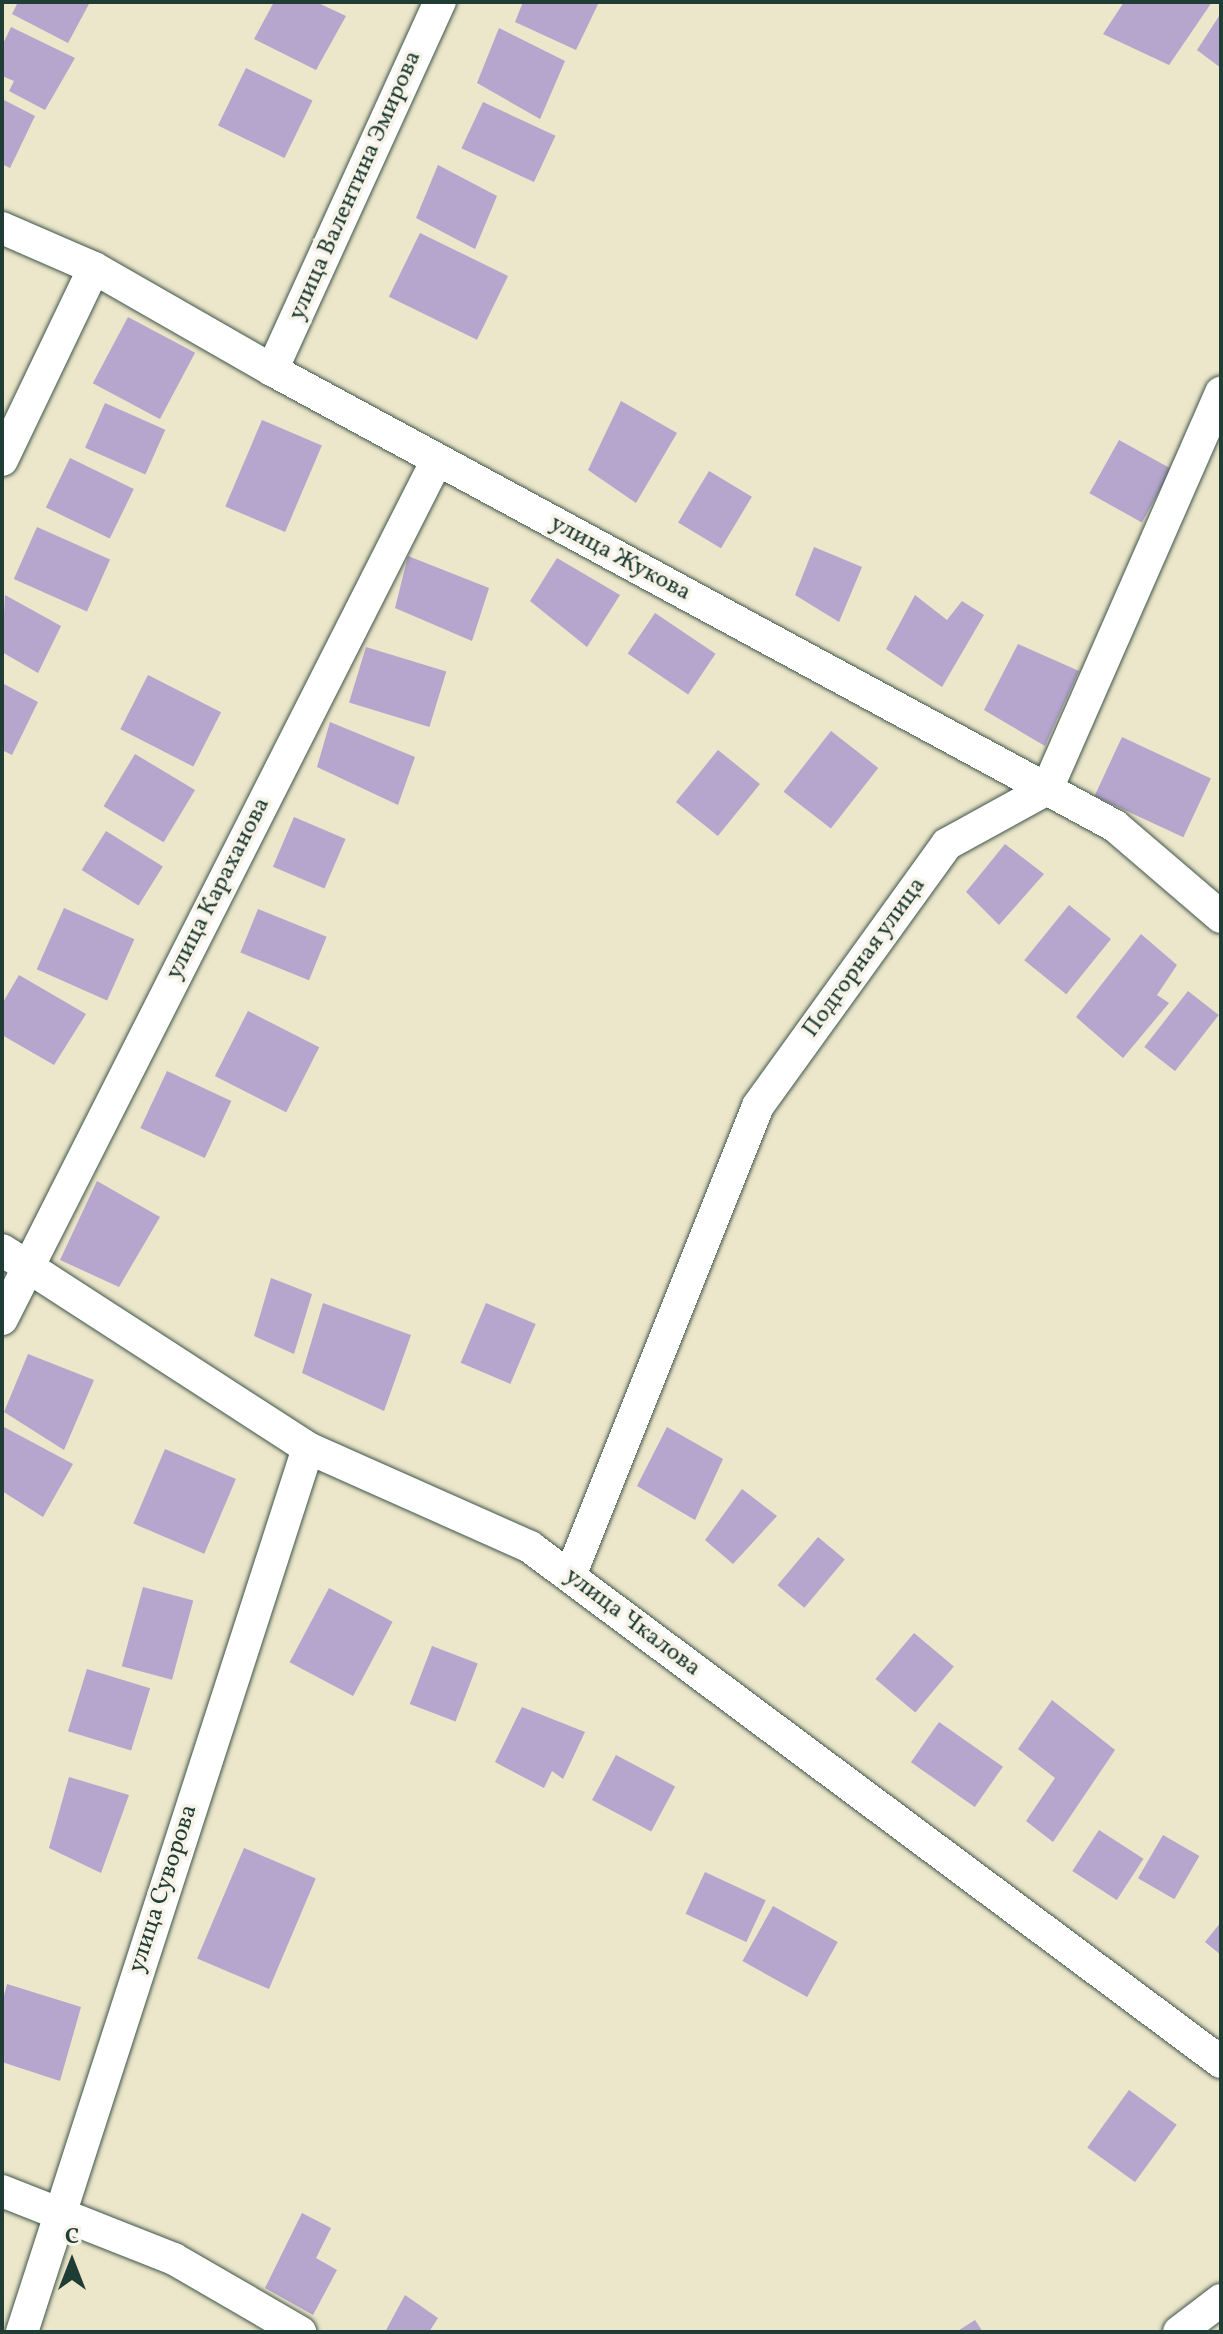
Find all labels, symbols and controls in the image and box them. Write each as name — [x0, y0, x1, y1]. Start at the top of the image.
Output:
street label: улица Валентина Эмирова — [283, 47, 429, 325]
street label: улица Жукова — [545, 510, 695, 608]
street label: улица Караханова — [161, 793, 277, 985]
street label: Подгорная улица — [797, 872, 933, 1044]
street label: улица Чкалова — [558, 1562, 706, 1684]
street label: улица Суворова — [123, 1801, 205, 1977]
north arrow — [32, 2222, 112, 2302]
text: С — [65, 2222, 79, 2253]

